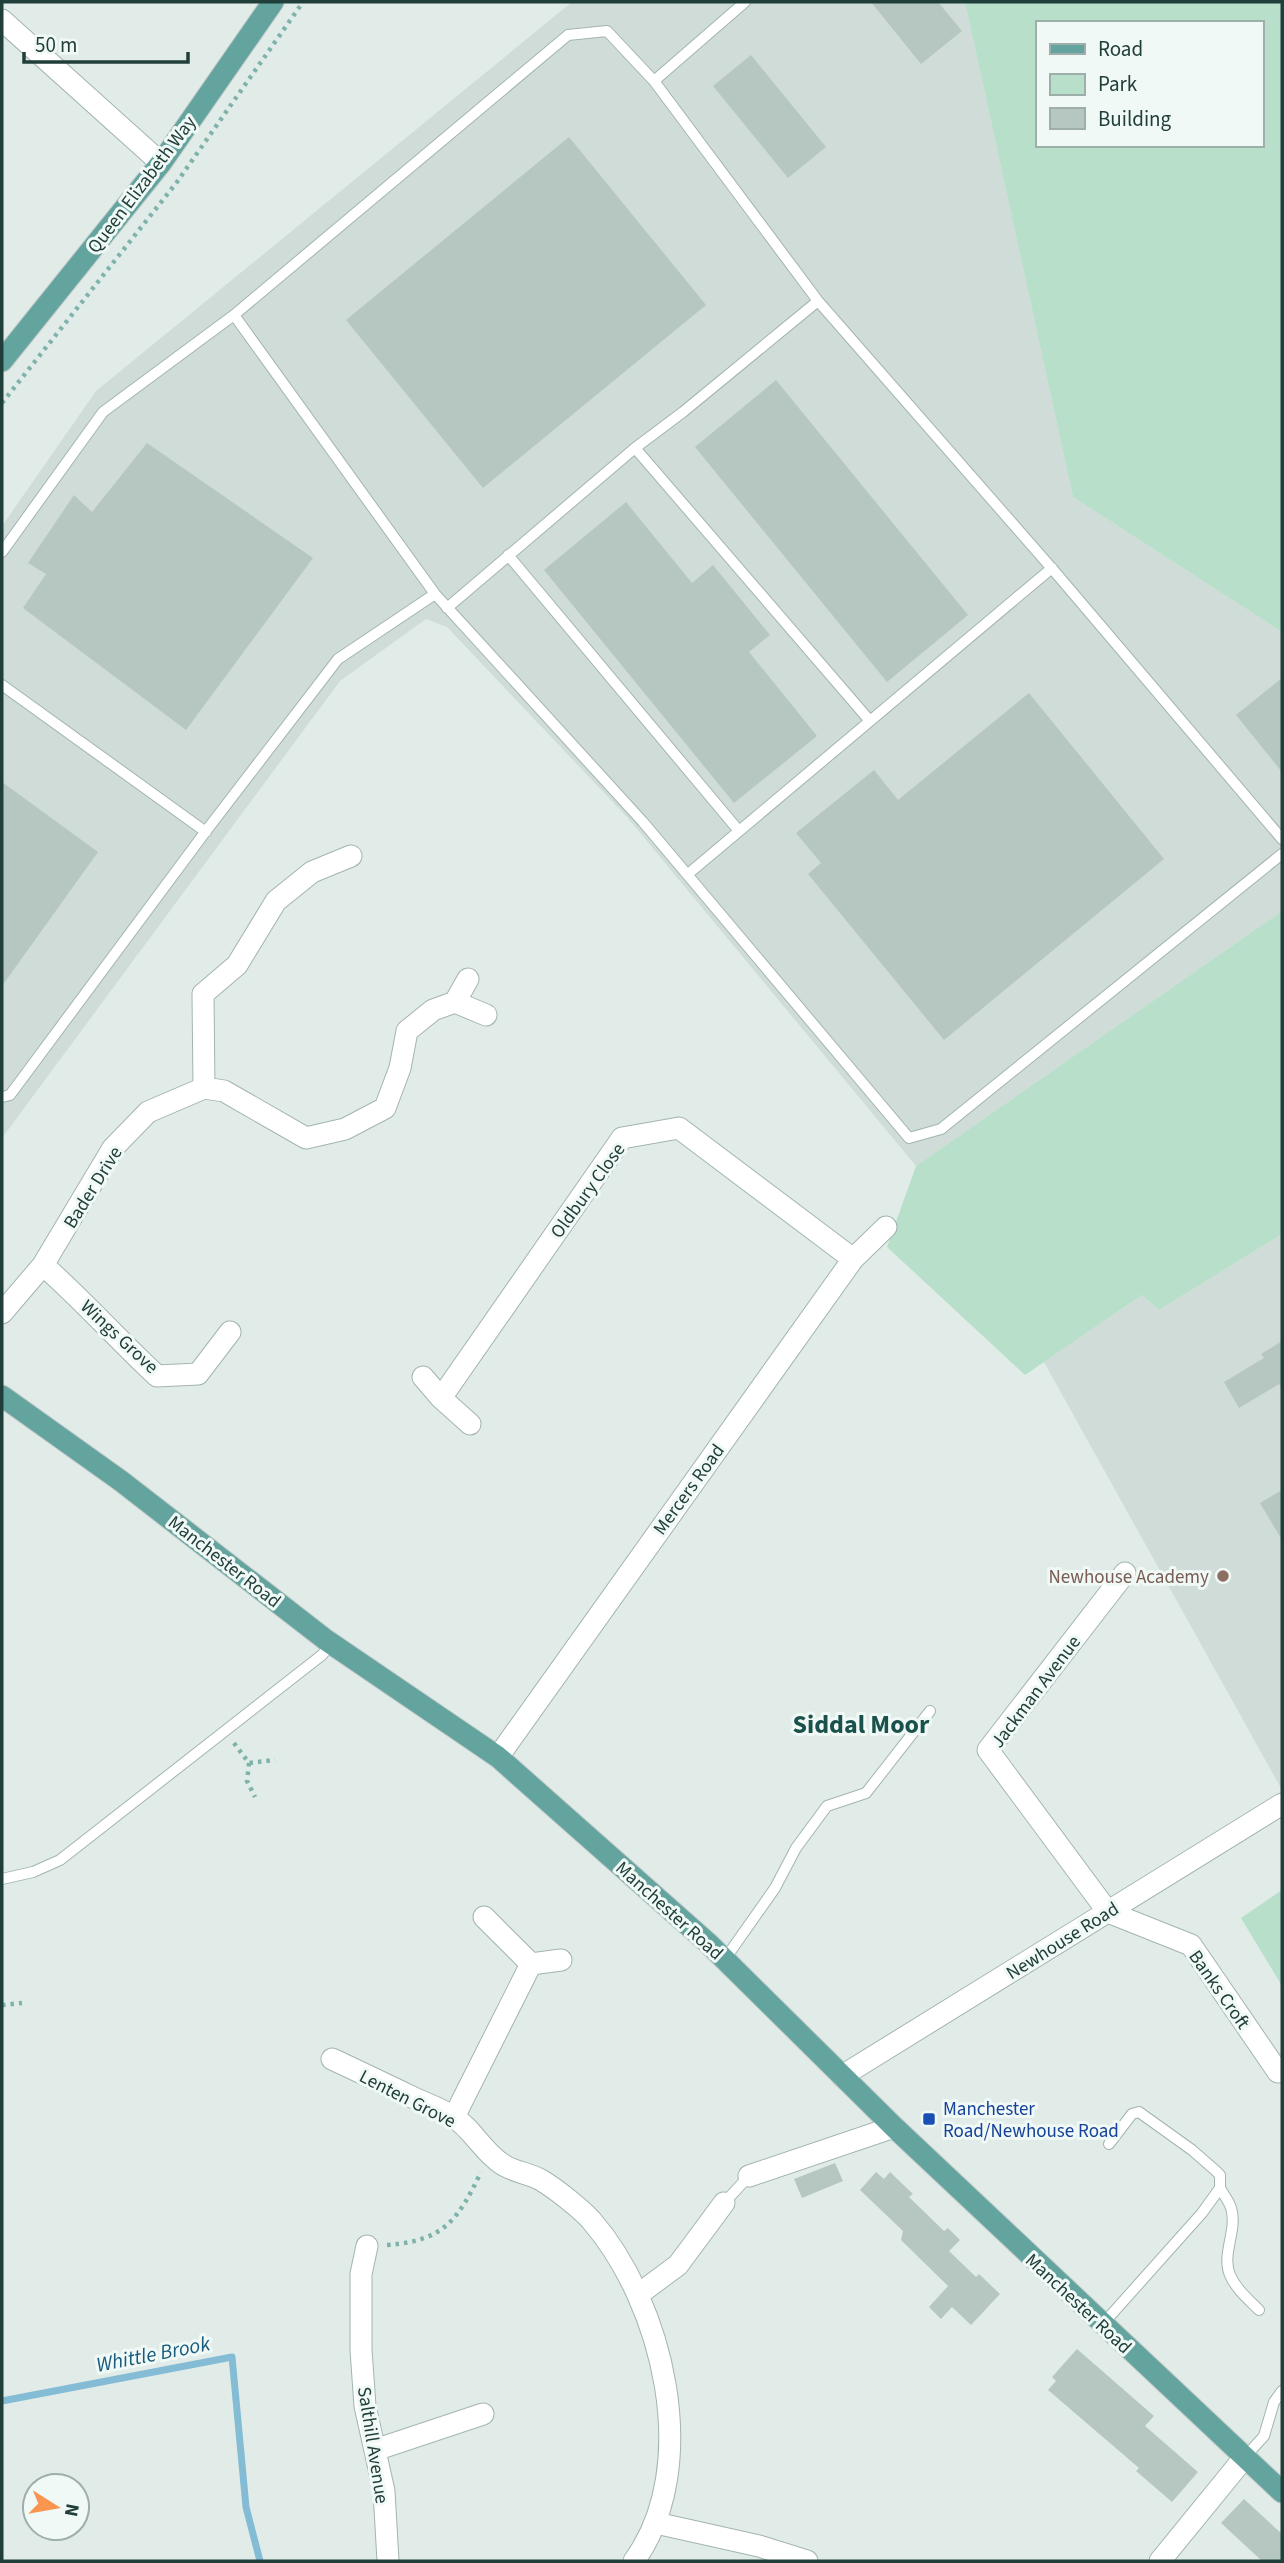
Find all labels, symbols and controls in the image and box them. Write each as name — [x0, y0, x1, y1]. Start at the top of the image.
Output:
scale bar — [24, 21, 189, 65]
legend — [1036, 21, 1263, 147]
text: 50 m — [35, 30, 77, 60]
text: Road — [1098, 34, 1143, 64]
text: Park — [1098, 69, 1138, 99]
text: Building — [1098, 104, 1172, 134]
street label: Queen Elizabeth Way — [81, 110, 203, 259]
street label: Oldbury Close — [544, 1138, 632, 1244]
street label: Bader Drive — [57, 1142, 129, 1234]
street label: Wings Grove — [74, 1294, 164, 1380]
street label: Mercers Road — [647, 1439, 731, 1541]
street label: Manchester Road — [162, 1510, 286, 1615]
place label: Newhouse Academy — [1048, 1564, 1209, 1591]
marker: Newhouse Academy — [1215, 1568, 1231, 1584]
street label: Jackman Avenue — [985, 1630, 1088, 1754]
district label: Siddal Moor — [793, 1706, 930, 1743]
street label: Manchester Road — [609, 1855, 729, 1967]
street label: Newhouse Road — [1001, 1896, 1124, 1987]
street label: Banks Croft — [1182, 1945, 1256, 2035]
street label: Lenten Grove — [354, 2063, 460, 2135]
place label: Manchester Road/Newhouse Road — [943, 2096, 1119, 2145]
marker: Manchester Road/Newhouse Road — [921, 2111, 937, 2127]
street label: Manchester Road — [1019, 2248, 1137, 2361]
water label: Whittle Brook — [93, 2328, 214, 2380]
street label: Salthill Avenue — [350, 2385, 395, 2506]
north arrow — [21, 2472, 91, 2542]
text: N — [57, 2501, 86, 2519]

